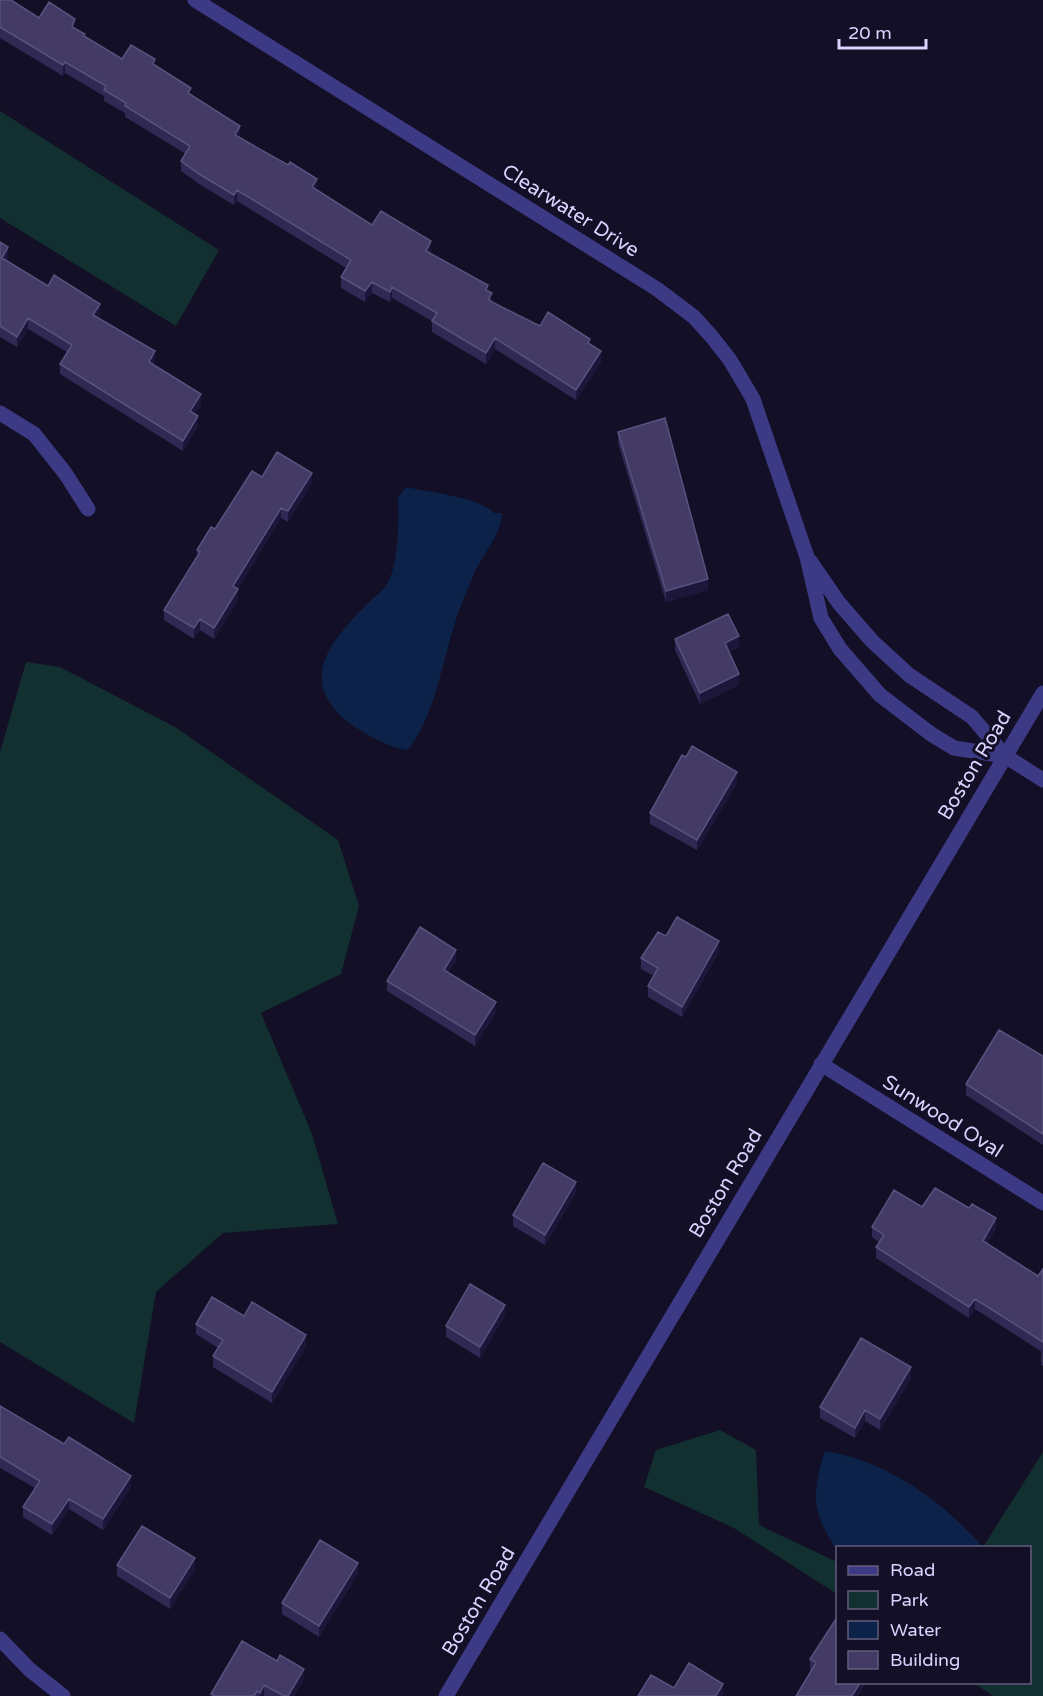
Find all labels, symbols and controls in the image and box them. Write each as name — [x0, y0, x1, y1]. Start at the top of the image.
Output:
scale bar — [839, 12, 926, 50]
text: 20 m — [848, 22, 892, 44]
street label: Clearwater Drive — [498, 159, 643, 263]
street label: Boston Road — [933, 707, 1017, 824]
street label: Sunwood Oval — [878, 1070, 1007, 1163]
street label: Boston Road — [684, 1125, 768, 1242]
street label: Boston Road — [437, 1543, 521, 1660]
legend — [836, 1546, 1031, 1684]
text: Road — [890, 1559, 935, 1581]
text: Park — [890, 1589, 929, 1611]
text: Water — [890, 1619, 941, 1641]
text: Building — [890, 1649, 960, 1671]

